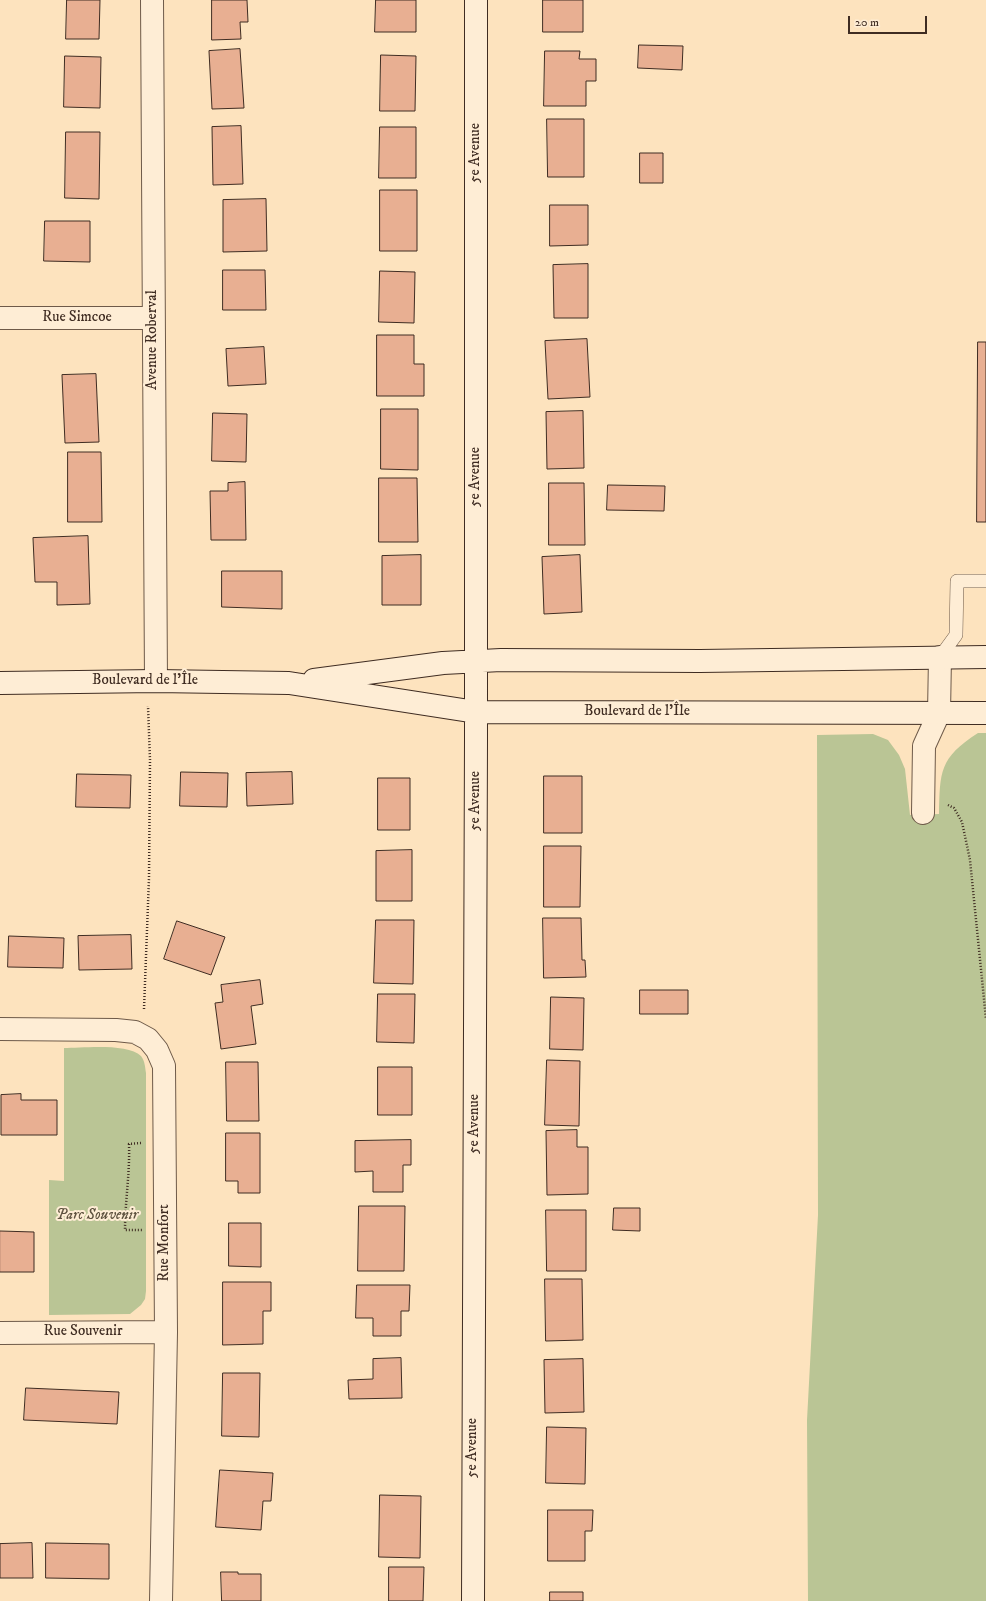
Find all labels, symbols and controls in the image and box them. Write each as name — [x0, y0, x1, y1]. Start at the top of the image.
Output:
scale bar — [850, 8, 929, 34]
text: 20 m — [855, 15, 879, 30]
street label: 5e Avenue — [467, 123, 485, 183]
street label: Avenue Roberval — [144, 290, 162, 390]
street label: Rue Simcoe — [42, 309, 112, 327]
street label: 5e Avenue — [467, 447, 485, 507]
street label: Boulevard de l'Île — [92, 672, 198, 690]
street label: Boulevard de l'Île — [584, 703, 690, 721]
street label: 5e Avenue — [467, 771, 485, 831]
street label: 5e Avenue — [466, 1094, 484, 1154]
street label: Rue Monfort — [156, 1204, 174, 1282]
park label: Parc Souvenir — [56, 1207, 138, 1225]
street label: Rue Souvenir — [43, 1323, 123, 1341]
street label: 5e Avenue — [464, 1418, 482, 1478]

